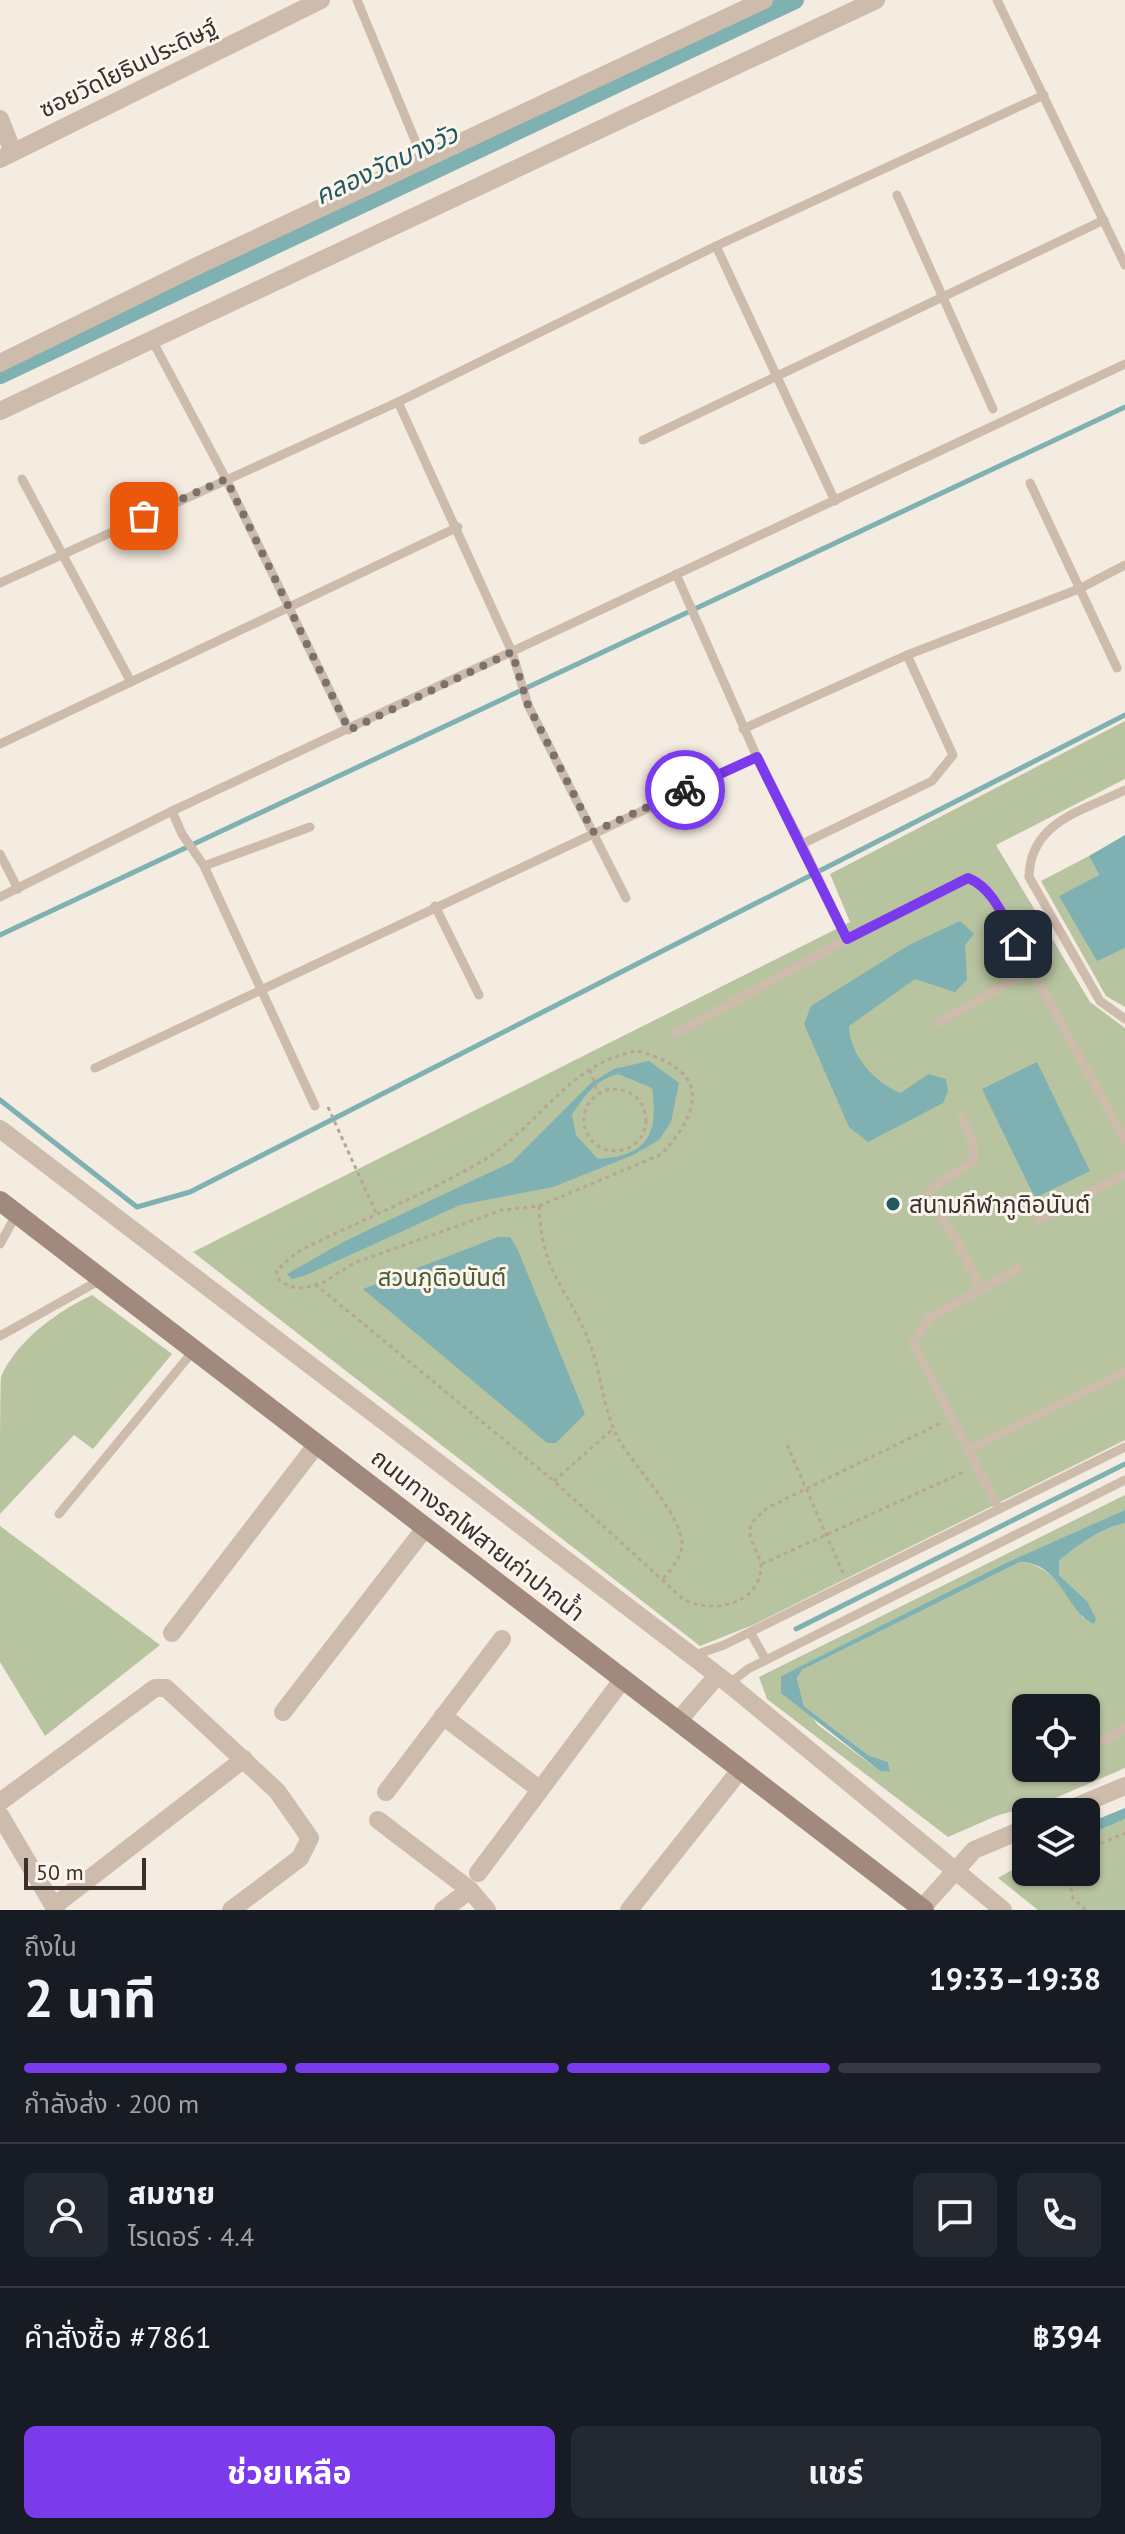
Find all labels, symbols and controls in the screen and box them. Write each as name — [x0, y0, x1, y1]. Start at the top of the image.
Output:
street label: ซอยวัดโยธินประดิษฐ์ — [34, 11, 222, 125]
water label: คลองวัดบางวัว — [309, 116, 464, 212]
pin — [110, 482, 178, 550]
icon: bag — [122, 494, 166, 538]
courier — [645, 750, 725, 830]
icon: bike — [663, 768, 707, 812]
pin — [984, 910, 1052, 978]
icon: home — [996, 922, 1040, 966]
place label: สนามกีฬาภูติอนันต์ — [909, 1189, 1090, 1220]
marker: สนามกีฬาภูติอนันต์ — [884, 1195, 902, 1213]
park label: สวนภูติอนันต์ — [378, 1262, 506, 1293]
street label: ถนนทางรถไฟสายเก่าปากน้ำ — [365, 1441, 592, 1628]
map controls — [1012, 1694, 1100, 1886]
button: locate — [1012, 1694, 1100, 1782]
button: layers — [1012, 1798, 1100, 1886]
scale bar — [24, 1854, 146, 1890]
text: 50 m — [36, 1858, 84, 1886]
text: ถึงใน — [24, 1930, 77, 1963]
text: 19:33–19:38 — [929, 1959, 1101, 1998]
text: 2 นาที — [24, 1964, 156, 2031]
text: กำลังส่ง · 200 m — [24, 2087, 199, 2120]
button: person — [24, 2173, 108, 2257]
text: สมชาย — [128, 2173, 215, 2212]
button: chat — [913, 2173, 997, 2257]
button: phone — [1017, 2173, 1101, 2257]
text: ไรเดอร์ · 4.4 — [128, 2220, 254, 2253]
text: คำสั่งซื้อ #7861 — [24, 2317, 212, 2356]
text: ฿394 — [1033, 2317, 1101, 2356]
button: ช่วยเหลือ — [24, 2426, 555, 2518]
button: แชร์ — [571, 2426, 1101, 2518]

